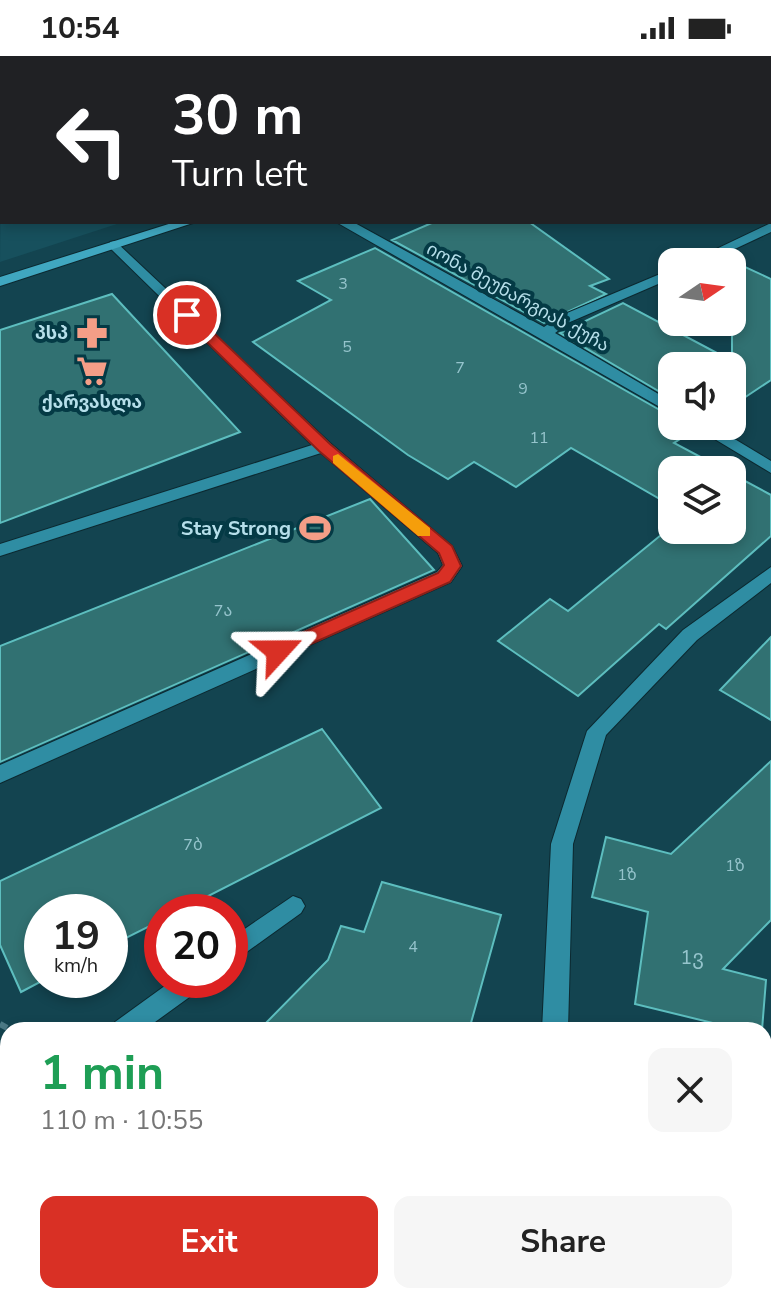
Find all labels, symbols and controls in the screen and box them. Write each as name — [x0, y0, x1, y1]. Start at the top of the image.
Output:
text: 10:54 — [40, 8, 119, 49]
text: 30 m — [172, 77, 303, 154]
icon: left — [40, 88, 144, 192]
text: Turn left — [172, 150, 307, 199]
street label: იონა მეუნარგიას ქუჩა — [422, 237, 614, 357]
north arrow — [658, 248, 746, 336]
map controls — [658, 248, 746, 544]
house number: 3 — [338, 273, 348, 295]
pin — [153, 281, 221, 349]
icon: arrive — [165, 293, 209, 337]
pharmacy icon: პსპ — [75, 316, 109, 350]
place label: პსპ — [35, 321, 68, 345]
house number: 5 — [342, 336, 352, 358]
button: sound — [658, 352, 746, 440]
supermarket icon: ქარვასლა — [75, 354, 109, 388]
house number: 7 — [455, 357, 465, 379]
house number: 9 — [518, 378, 528, 400]
place label: ქარვასლა — [42, 390, 142, 414]
house number: 11 — [529, 427, 549, 449]
button: layers — [658, 456, 746, 544]
sports icon: Stay Strong — [298, 511, 332, 545]
place label: Stay Strong — [181, 515, 291, 542]
house number: 7ა — [214, 600, 232, 622]
position arrow — [236, 609, 320, 693]
house number: 7ბ — [183, 834, 203, 856]
house number: 1ზ — [725, 855, 745, 877]
house number: 1ზ — [617, 864, 637, 886]
speed limit sign: 20 — [144, 894, 248, 998]
text: 19 — [52, 909, 100, 963]
house number: 4 — [408, 936, 418, 958]
house number: 1ვ — [680, 944, 704, 971]
text: km/h — [54, 952, 98, 979]
text: 1 min — [40, 1040, 164, 1106]
button: close — [648, 1048, 732, 1132]
text: 110 m · 10:55 — [40, 1103, 203, 1138]
button: Exit — [40, 1196, 378, 1288]
button: Share — [394, 1196, 732, 1288]

